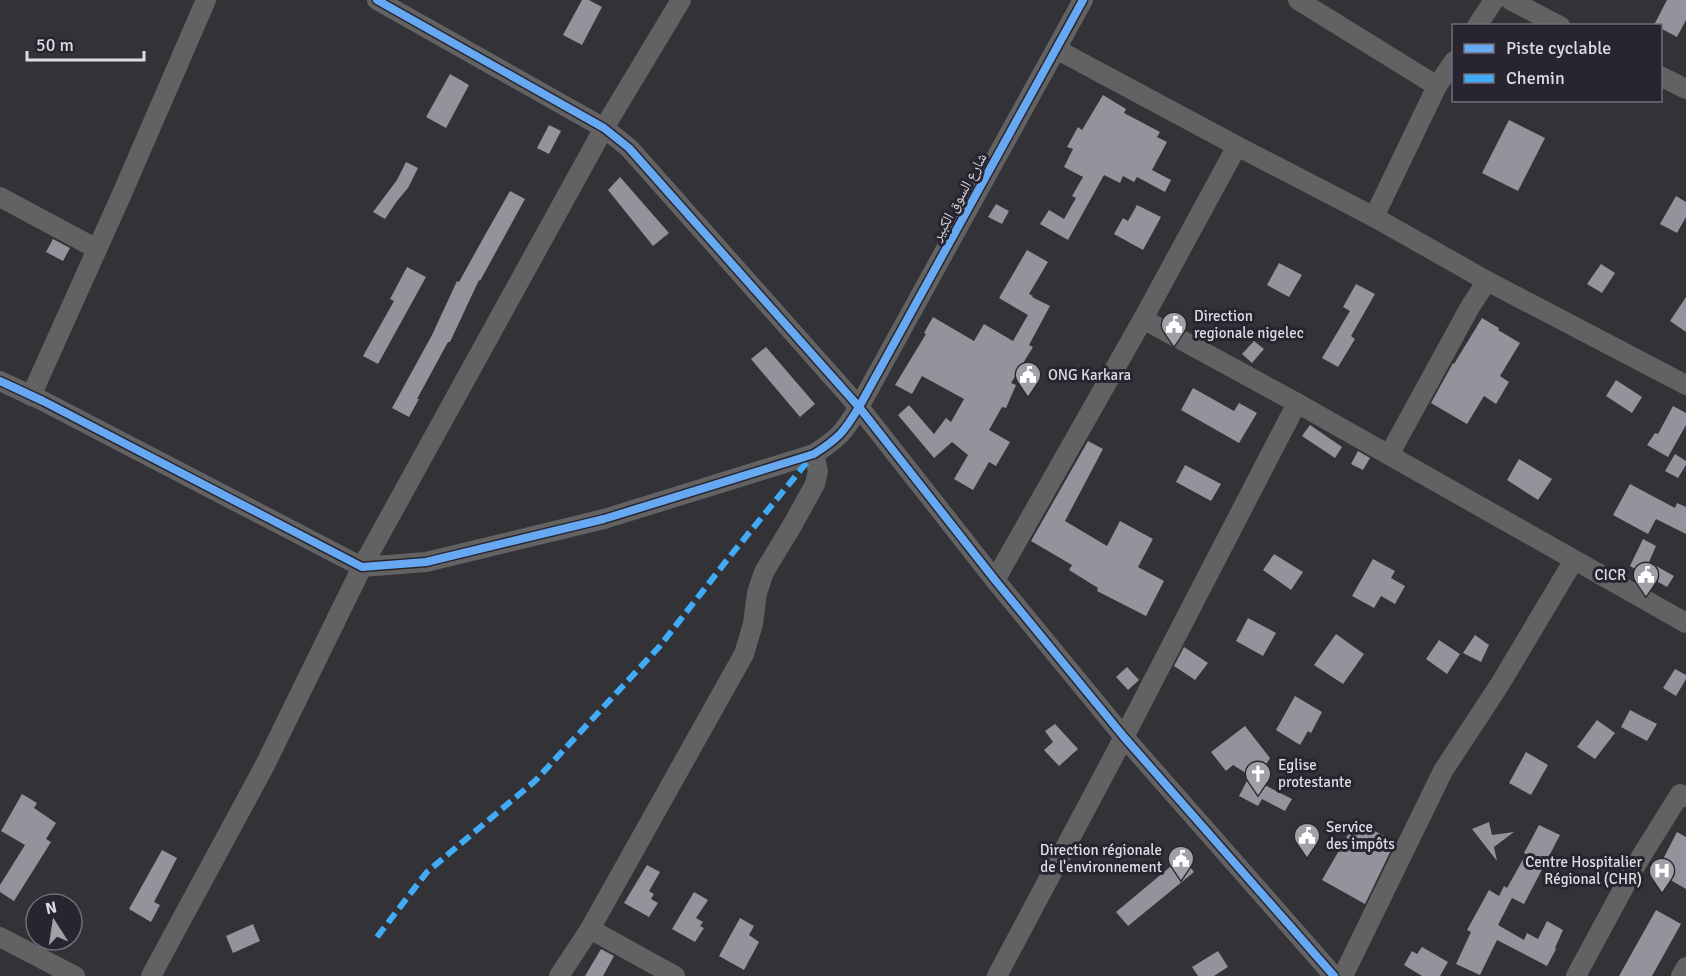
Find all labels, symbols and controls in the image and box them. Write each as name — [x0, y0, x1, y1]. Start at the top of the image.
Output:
scale bar — [27, 24, 144, 62]
legend — [1452, 24, 1662, 102]
text: 50 m — [36, 34, 74, 56]
text: Piste cyclable — [1506, 37, 1611, 59]
text: Chemin — [1506, 67, 1565, 89]
street label: شارع السوق الكبير — [927, 150, 992, 246]
place label: Direction regionale nigelec — [1194, 307, 1304, 342]
public building icon: Direction regionale nigelec — [1159, 310, 1189, 348]
public building icon: ONG Karkara — [1013, 360, 1043, 398]
place label: ONG Karkara — [1048, 366, 1131, 384]
public building icon: CICR — [1631, 560, 1661, 598]
place label: CICR — [1594, 566, 1626, 584]
place label: Eglise protestante — [1278, 756, 1352, 791]
church icon: Eglise protestante — [1243, 759, 1273, 797]
place label: Service des impôts — [1326, 818, 1395, 853]
public building icon: Service des impôts — [1292, 821, 1322, 859]
place label: Direction régionale de l'environnement — [1040, 841, 1162, 876]
public building icon: Direction régionale de l'environnement — [1166, 844, 1196, 882]
place label: Centre Hospitalier Régional (CHR) — [1525, 853, 1642, 888]
hospital icon: Centre Hospitalier Régional (CHR) — [1647, 856, 1677, 894]
north arrow — [24, 892, 84, 952]
text: N — [44, 897, 59, 919]

